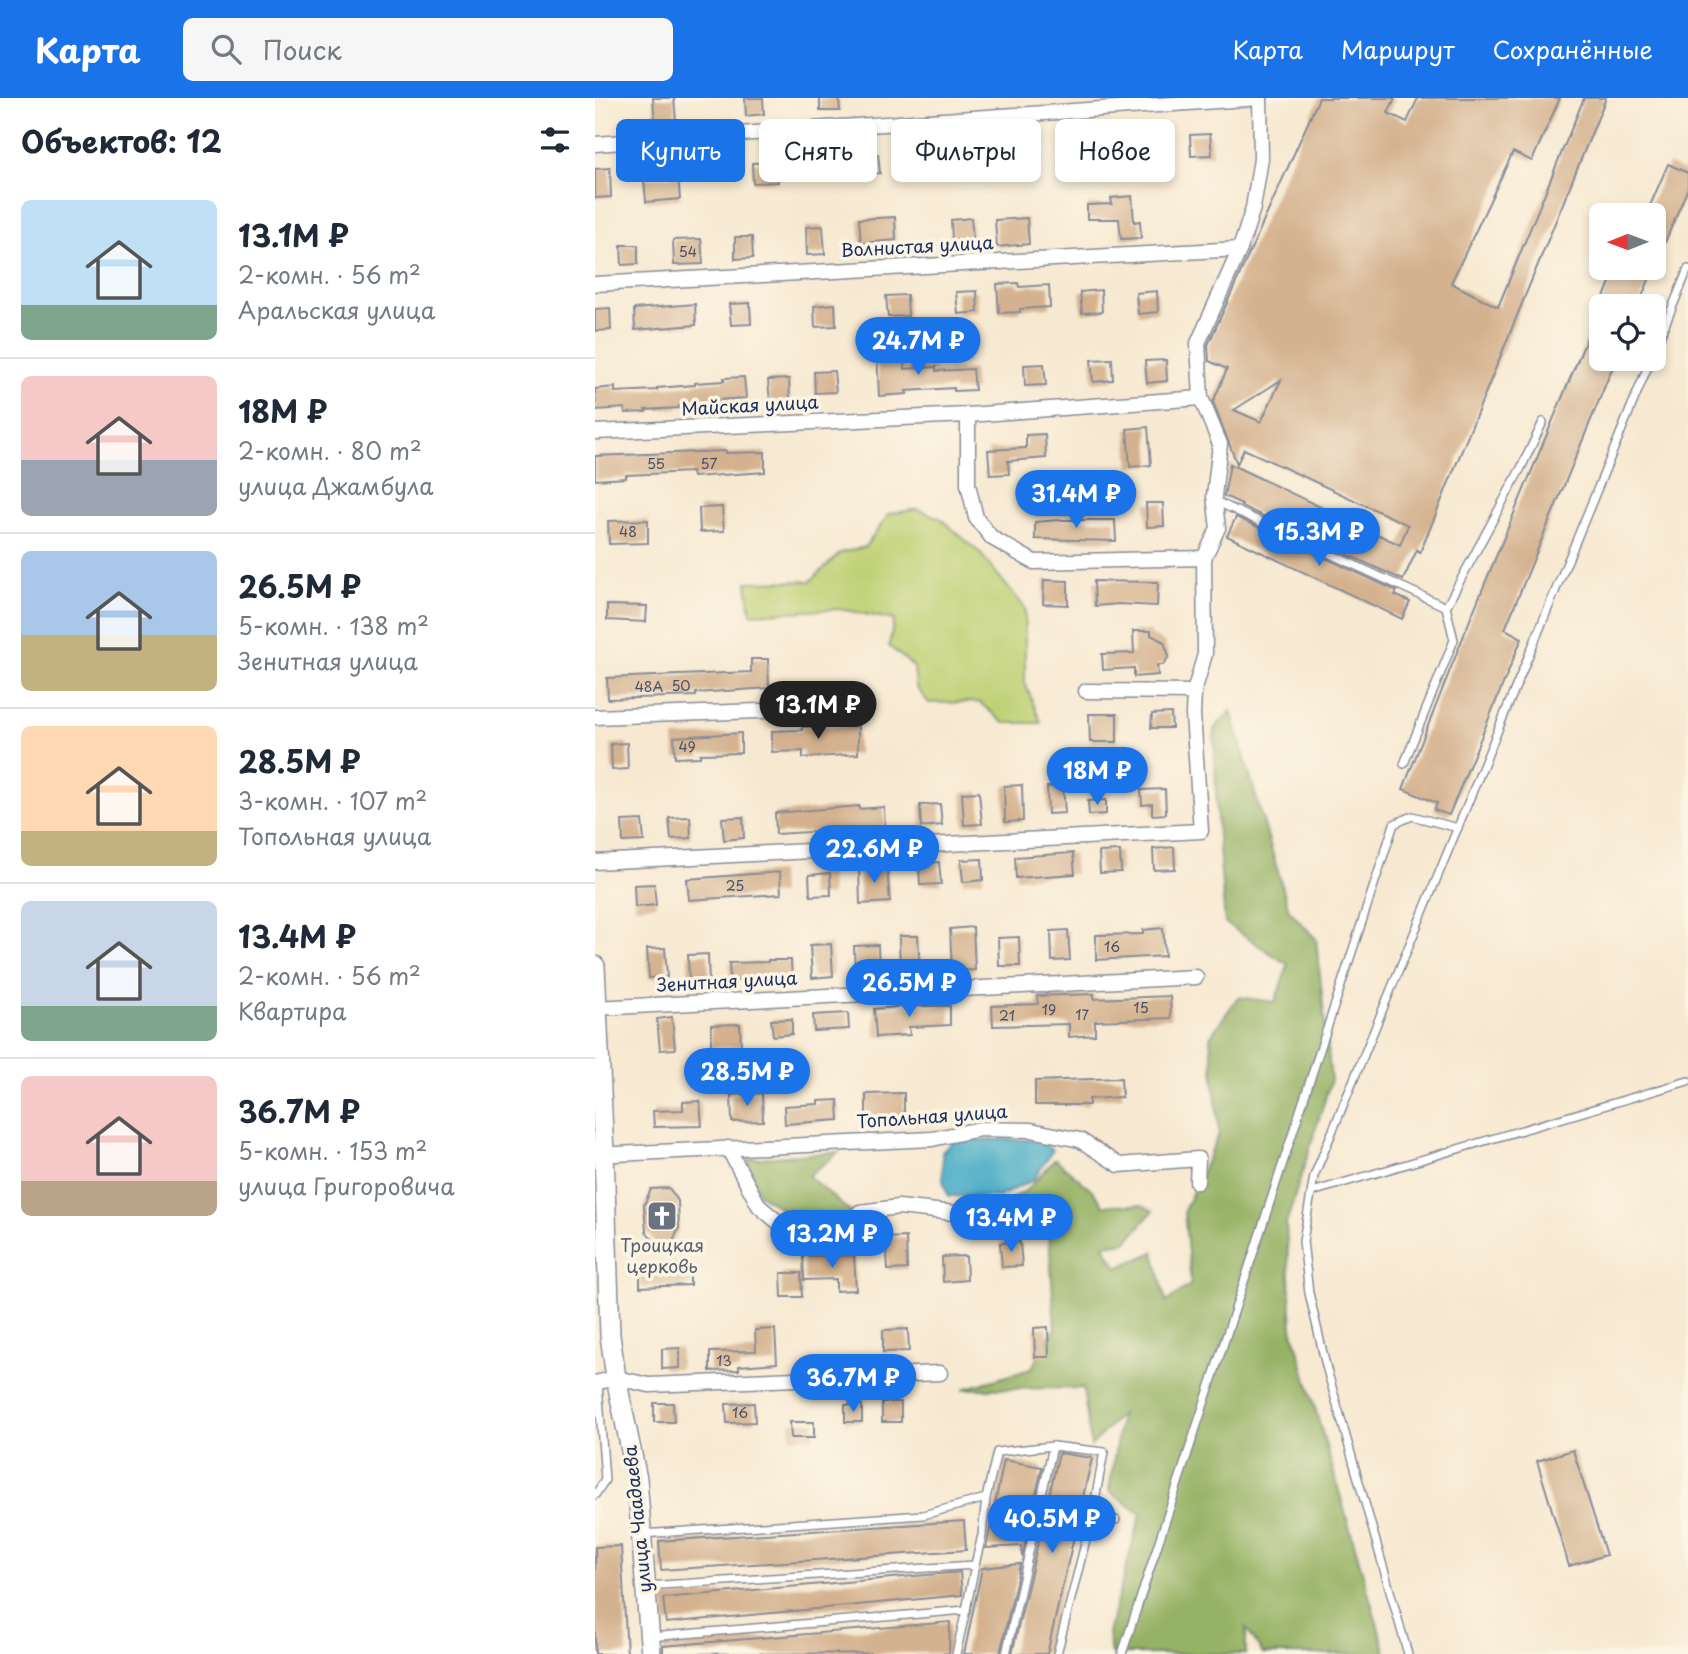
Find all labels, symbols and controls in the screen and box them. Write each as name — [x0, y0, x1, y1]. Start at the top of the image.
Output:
search box — [183, 18, 673, 81]
text: Карта — [35, 24, 141, 74]
icon: search — [207, 30, 245, 68]
text: Поиск — [263, 30, 342, 69]
text: Карта — [1232, 31, 1303, 67]
text: Маршрут — [1341, 31, 1455, 67]
text: Сохранённые — [1493, 31, 1653, 67]
text: Объектов: 12 — [21, 118, 222, 163]
chip: Купить — [616, 119, 745, 182]
chip: Снять — [759, 119, 877, 182]
chip: Фильтры — [891, 119, 1041, 182]
chip: Новое — [1055, 119, 1175, 182]
icon: filters — [536, 121, 574, 159]
north arrow — [1589, 203, 1666, 280]
map controls — [1589, 203, 1666, 371]
text: 13.1M ₽ — [238, 212, 349, 257]
icon: home — [77, 228, 161, 312]
street label: Волнистая улица — [840, 228, 995, 263]
house number: 54 — [679, 241, 697, 262]
text: 2-комн. · 56 m² — [238, 257, 421, 292]
text: Аральская улица — [238, 292, 435, 327]
button: locate — [1589, 294, 1666, 371]
pin: 24.7M ₽ — [853, 317, 983, 377]
text: 24.7M ₽ — [871, 322, 965, 357]
street label: Майская улица — [681, 387, 820, 422]
text: 18M ₽ — [238, 388, 327, 433]
icon: home — [77, 404, 161, 488]
text: 2-комн. · 80 m² — [238, 433, 422, 468]
house number: 55 — [647, 453, 665, 474]
house number: 57 — [701, 453, 717, 474]
text: улица Джамбула — [238, 468, 433, 503]
pin: 31.4M ₽ — [1011, 470, 1141, 530]
text: 31.4M ₽ — [1031, 475, 1121, 510]
pin: 15.3M ₽ — [1254, 508, 1384, 568]
text: 15.3M ₽ — [1274, 513, 1364, 548]
house number: 48 — [619, 521, 637, 542]
text: 26.5M ₽ — [238, 563, 361, 608]
icon: home — [77, 579, 161, 663]
text: 5-комн. · 138 m² — [238, 608, 429, 643]
text: Зенитная улица — [238, 643, 418, 678]
house number: 50 — [671, 675, 691, 696]
house number: 48А — [635, 676, 664, 697]
pin: 13.1M ₽ — [753, 682, 883, 741]
text: 13.1M ₽ — [775, 686, 861, 721]
house number: 49 — [678, 736, 696, 757]
text: 28.5M ₽ — [238, 738, 361, 783]
pin: 18M ₽ — [1048, 748, 1146, 807]
text: 18M ₽ — [1063, 752, 1131, 787]
icon: home — [77, 754, 161, 838]
text: 3-комн. · 107 m² — [238, 783, 427, 818]
text: Топольная улица — [238, 818, 431, 853]
pin: 22.6M ₽ — [809, 826, 939, 885]
text: 22.6M ₽ — [825, 830, 923, 865]
house number: 25 — [726, 875, 744, 896]
text: 13.4M ₽ — [238, 913, 356, 958]
icon: home — [77, 929, 161, 1013]
house number: 16 — [1104, 936, 1120, 957]
text: 2-комн. · 56 m² — [238, 958, 421, 993]
pin: 26.5M ₽ — [844, 960, 974, 1019]
street label: Зенитная улица — [656, 963, 799, 998]
text: 26.5M ₽ — [862, 964, 956, 999]
text: Квартира — [238, 993, 346, 1028]
house number: 15 — [1133, 997, 1149, 1018]
house number: 19 — [1042, 999, 1056, 1020]
house number: 17 — [1075, 1004, 1089, 1025]
house number: 21 — [999, 1005, 1015, 1026]
pin: 28.5M ₽ — [682, 1048, 812, 1108]
text: 28.5M ₽ — [700, 1053, 794, 1088]
text: 36.7M ₽ — [238, 1088, 360, 1133]
street label: Топольная улица — [855, 1097, 1009, 1134]
icon: home — [77, 1104, 161, 1188]
text: 5-комн. · 153 m² — [238, 1133, 427, 1168]
text: улица Григоровича — [238, 1168, 455, 1203]
pin: 13.4M ₽ — [946, 1194, 1076, 1254]
church icon: Троицкая церковь — [645, 1199, 679, 1233]
text: 13.4M ₽ — [966, 1199, 1056, 1234]
pin: 13.2M ₽ — [767, 1210, 897, 1270]
text: 13.2M ₽ — [786, 1215, 878, 1250]
place label: Троицкая церковь — [620, 1231, 704, 1279]
house number: 13 — [716, 1350, 732, 1371]
pin: 36.7M ₽ — [788, 1354, 918, 1414]
text: 36.7M ₽ — [806, 1359, 900, 1394]
house number: 16 — [732, 1402, 748, 1423]
street label: улица Чаадаева — [615, 1443, 658, 1594]
pin: 40.5M ₽ — [987, 1496, 1117, 1555]
text: 40.5M ₽ — [1004, 1500, 1100, 1535]

